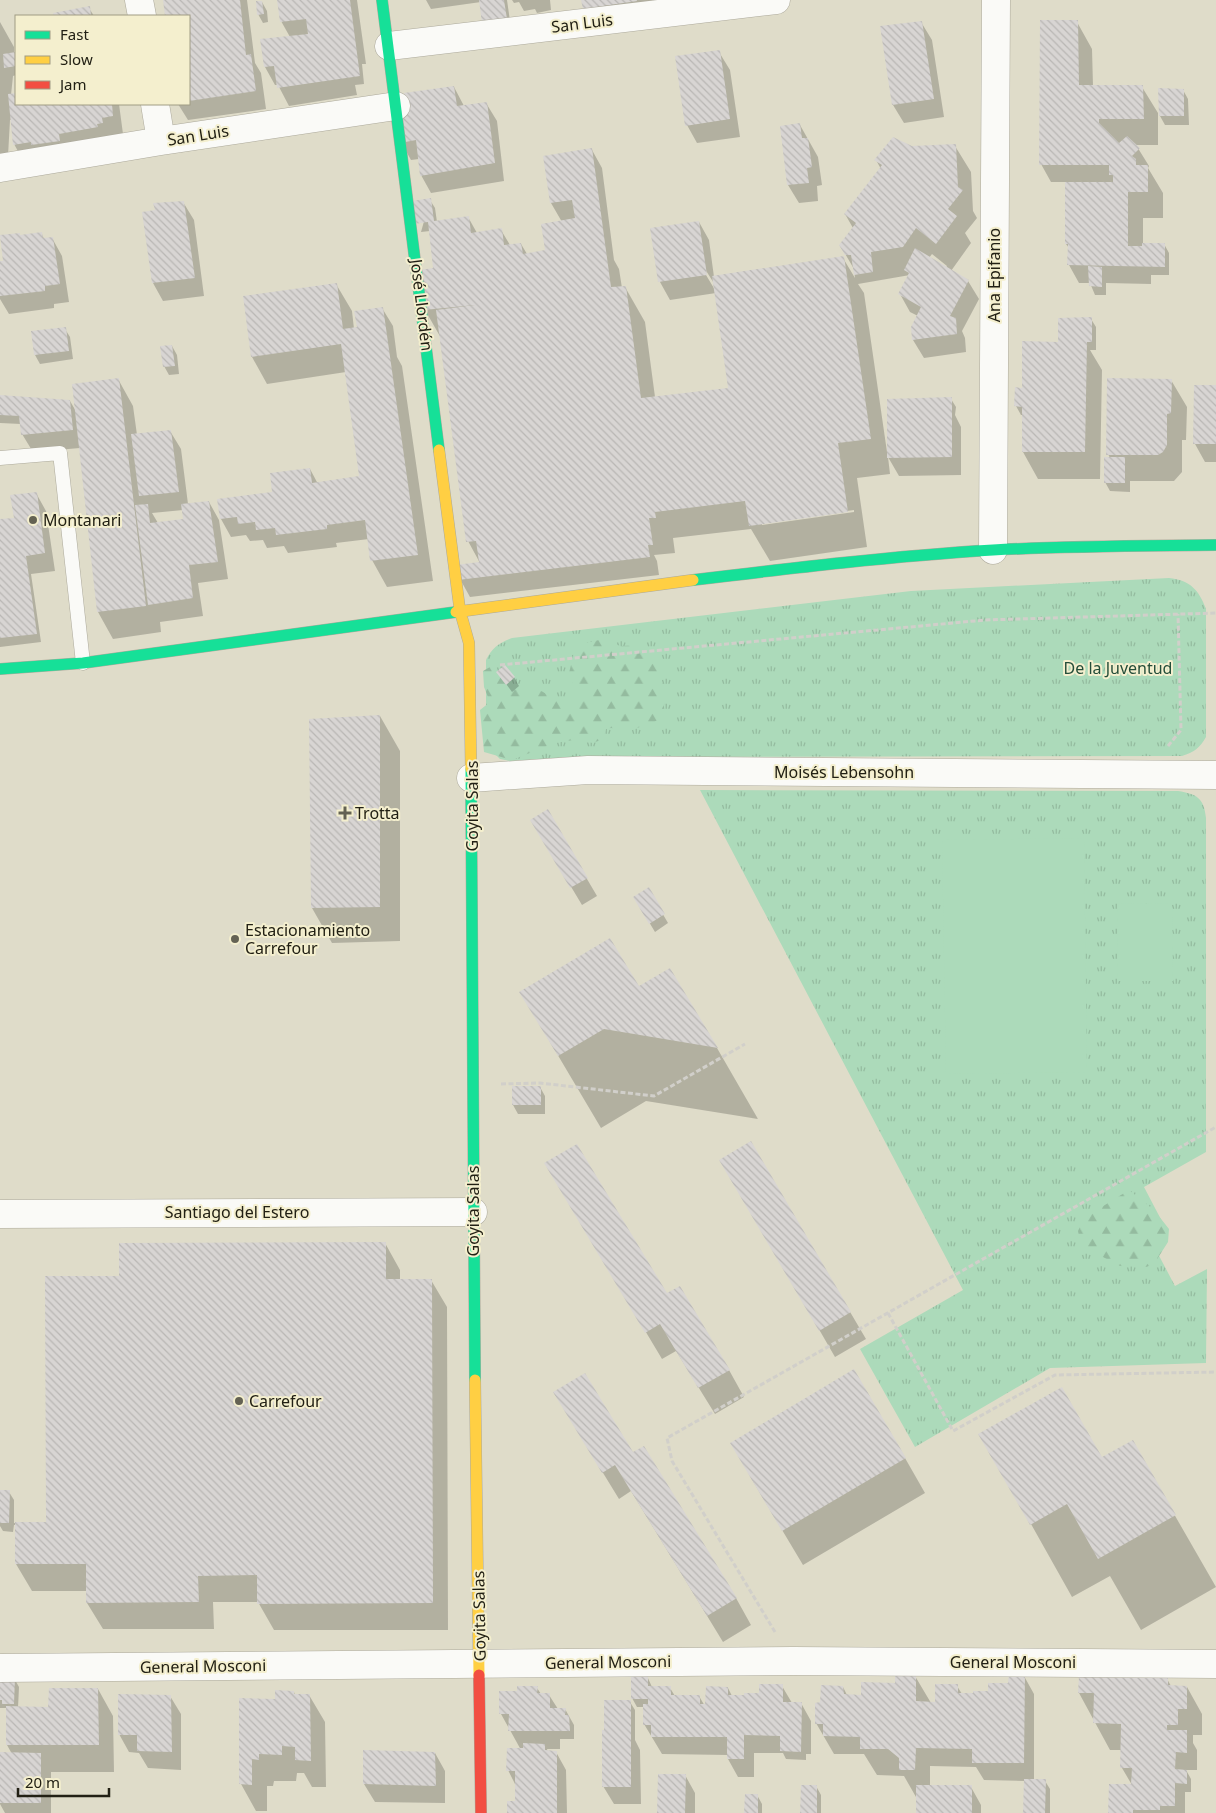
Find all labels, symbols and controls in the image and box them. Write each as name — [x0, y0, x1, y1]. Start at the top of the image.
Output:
street label: San Luis — [550, 8, 614, 38]
legend — [15, 15, 190, 105]
text: Fast — [60, 24, 89, 44]
text: Slow — [60, 49, 93, 69]
text: Jam — [58, 74, 87, 94]
street label: San Luis — [166, 119, 230, 151]
street label: Ana Epifanio — [983, 228, 1005, 322]
street label: José Llordén — [405, 256, 439, 352]
place label: Montanari — [43, 509, 121, 531]
marker: Montanari — [27, 514, 39, 526]
park label: De la Juventud — [1064, 657, 1172, 679]
street label: Goyita Salas — [461, 761, 483, 851]
street label: Moisés Lebensohn — [774, 761, 914, 783]
place label: Trotta — [355, 802, 400, 824]
marker: Trotta — [339, 807, 351, 819]
place label: Estacionamiento Carrefour — [245, 919, 370, 959]
marker: Estacionamiento Carrefour — [229, 933, 241, 945]
street label: Goyita Salas — [462, 1166, 484, 1256]
street label: Santiago del Estero — [165, 1201, 309, 1223]
place label: Carrefour — [249, 1390, 322, 1412]
marker: Carrefour — [233, 1395, 245, 1407]
street label: Goyita Salas — [467, 1570, 491, 1662]
street label: General Mosconi — [545, 1650, 671, 1674]
street label: General Mosconi — [950, 1651, 1076, 1673]
street label: General Mosconi — [140, 1654, 266, 1678]
scale bar — [18, 1766, 109, 1798]
text: 20 m — [25, 1772, 60, 1792]

